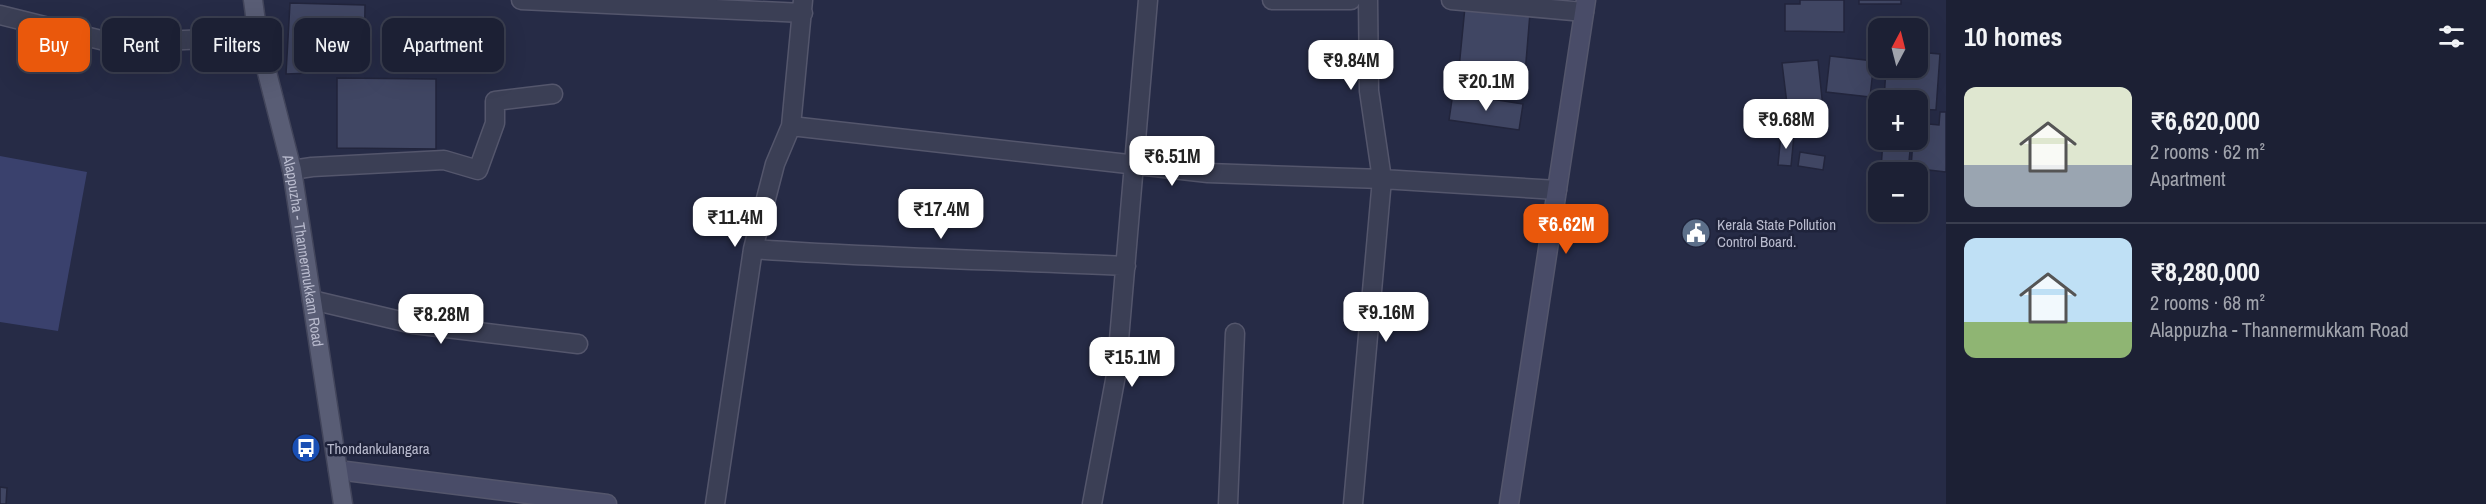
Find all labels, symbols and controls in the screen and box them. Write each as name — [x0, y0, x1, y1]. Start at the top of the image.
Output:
chip: Buy — [18, 18, 90, 72]
chip: Rent — [102, 18, 180, 72]
chip: Filters — [192, 18, 282, 72]
chip: New — [294, 18, 370, 72]
chip: Apartment — [382, 18, 504, 72]
north arrow — [1868, 18, 1928, 78]
map controls — [1868, 18, 1928, 222]
text: 10 homes — [1964, 19, 2062, 54]
icon: filters — [2435, 20, 2468, 53]
pin: ₹9.84M — [1302, 40, 1400, 91]
text: ₹9.84M — [1322, 46, 1380, 73]
pin: ₹20.1M — [1437, 61, 1535, 112]
text: ₹20.1M — [1457, 67, 1515, 94]
button: + — [1868, 90, 1928, 150]
pin: ₹9.68M — [1737, 99, 1835, 150]
text: ₹6,620,000 — [2150, 103, 2260, 138]
text: ₹9.68M — [1757, 105, 1815, 132]
icon: home — [2012, 111, 2084, 183]
pin: ₹6.51M — [1123, 136, 1221, 187]
text: 2 rooms · 62 m² — [2150, 138, 2265, 165]
text: ₹6.51M — [1143, 142, 1201, 169]
street label: Alappuzha - Thannermukkam Road — [278, 151, 329, 348]
button: − — [1868, 162, 1928, 222]
text: Apartment — [2150, 165, 2226, 192]
pin: ₹17.4M — [892, 189, 990, 240]
text: ₹17.4M — [912, 195, 970, 222]
pin: ₹11.4M — [686, 197, 784, 248]
text: ₹11.4M — [707, 203, 763, 230]
pin: ₹6.62M — [1517, 204, 1615, 255]
text: ₹6.62M — [1537, 210, 1595, 237]
place label: Kerala State Pollution Control Board. — [1717, 214, 1836, 252]
public building icon: Kerala State Pollution Control Board. — [1680, 217, 1712, 249]
text: ₹8,280,000 — [2150, 254, 2260, 289]
icon: home — [2012, 262, 2084, 334]
text: 2 rooms · 68 m² — [2150, 289, 2265, 316]
pin: ₹9.16M — [1337, 292, 1435, 343]
pin: ₹8.28M — [392, 294, 490, 345]
text: ₹9.16M — [1357, 298, 1415, 325]
text: ₹8.28M — [412, 300, 470, 327]
text: Alappuzha - Thannermukkam Road — [2150, 316, 2409, 343]
pin: ₹15.1M — [1083, 337, 1181, 388]
text: ₹15.1M — [1103, 343, 1161, 370]
bus stop icon: Thondankulangara — [290, 432, 322, 464]
place label: Thondankulangara — [327, 438, 430, 459]

